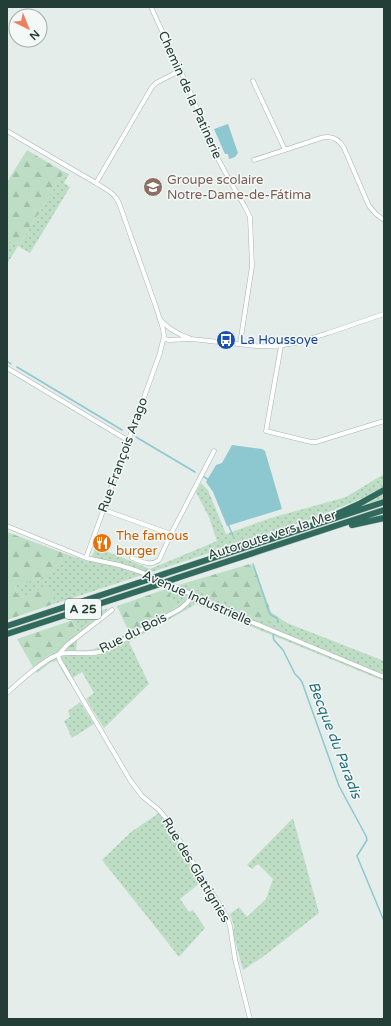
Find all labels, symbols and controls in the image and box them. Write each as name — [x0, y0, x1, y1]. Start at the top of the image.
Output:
north arrow — [8, 8, 48, 48]
text: N — [27, 27, 42, 43]
street label: Chemin de la Patinerie — [155, 29, 225, 161]
place label: Groupe scolaire Notre-Dame-de-Fátima — [167, 172, 311, 203]
school or university icon: Groupe scolaire Notre-Dame-de-Fátima — [142, 176, 164, 198]
bus stop icon: La Houssoye — [215, 329, 237, 351]
place label: La Houssoye — [240, 332, 318, 348]
street label: Rue François Arago — [95, 395, 151, 515]
street label: Autoroute vers la Mer — [206, 507, 338, 563]
place label: The famous burger — [116, 528, 189, 559]
restaurant icon: The famous burger — [91, 532, 113, 554]
street label: Avenue Industrielle — [140, 567, 254, 629]
road number: A 25 — [65, 599, 101, 619]
street label: Rue du Bois — [97, 609, 169, 657]
water label: Becque du Paradis — [305, 679, 366, 802]
street label: Rue des Glattignies — [158, 815, 234, 925]

